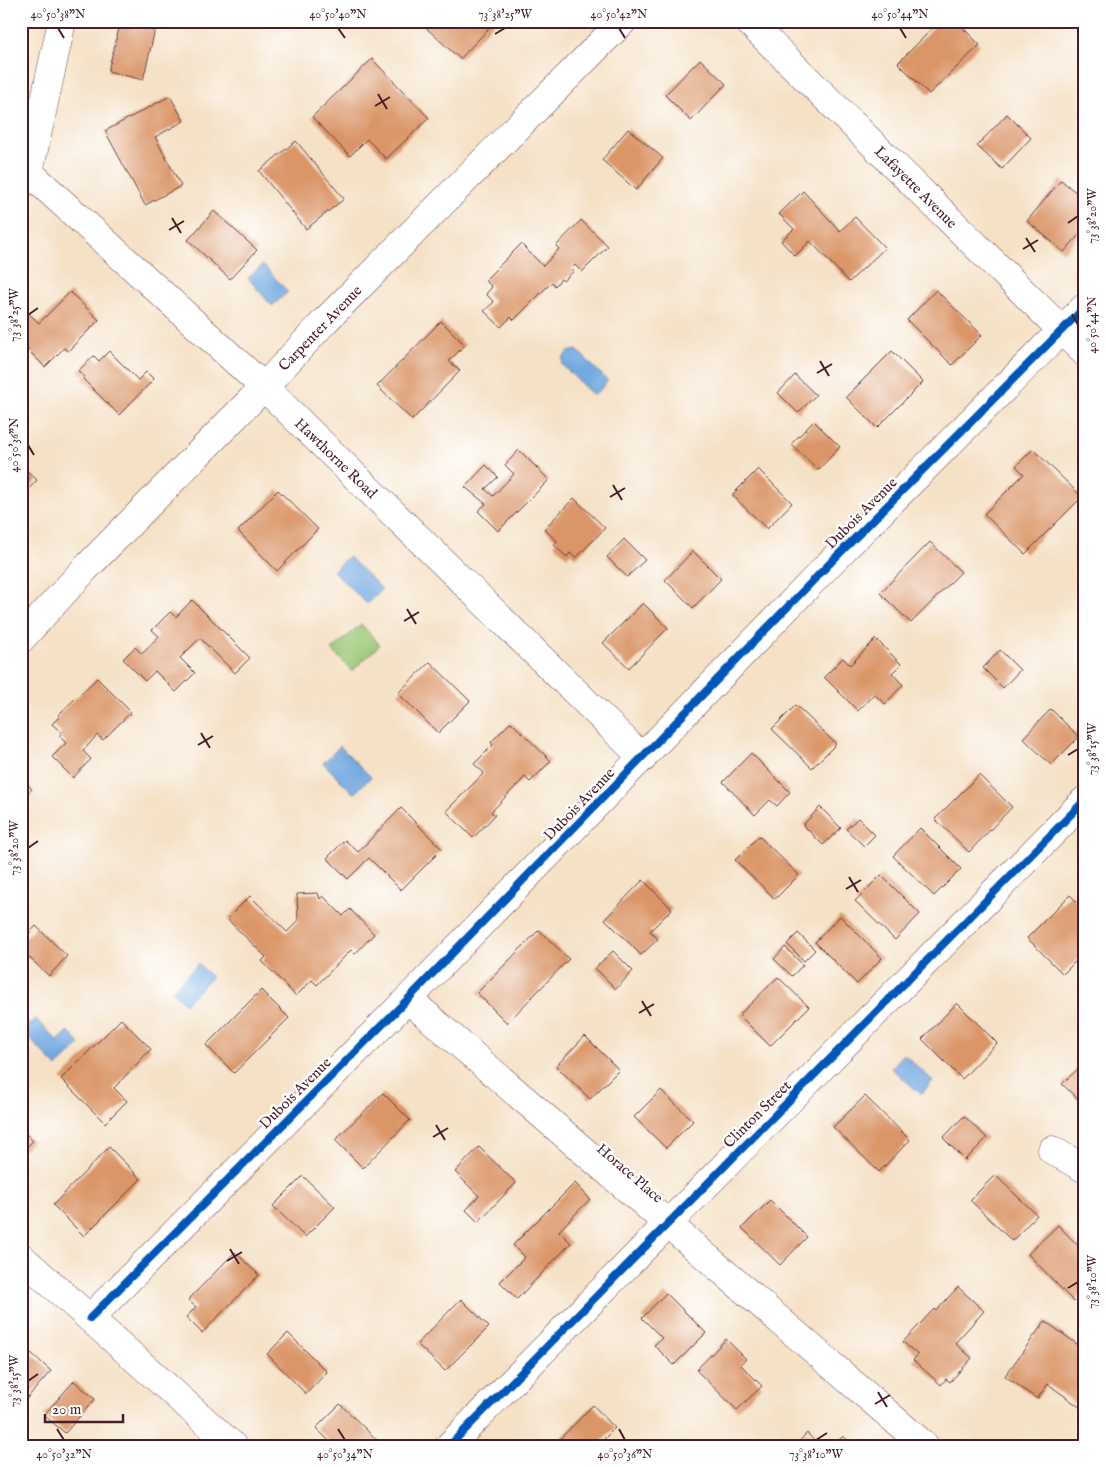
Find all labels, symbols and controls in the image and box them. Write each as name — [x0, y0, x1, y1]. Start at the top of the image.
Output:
text: 40°50'38"N — [31, 7, 86, 22]
text: 40°50'40"N — [309, 7, 367, 22]
text: 73°38'25"W — [478, 7, 532, 22]
text: 40°50'42"N — [591, 7, 648, 22]
text: 40°50'44"N — [871, 7, 929, 22]
street label: Lafayette Avenue — [870, 142, 961, 233]
text: 73°38'20"W — [1085, 188, 1100, 244]
street label: Carpenter Avenue — [275, 281, 366, 375]
text: 73°38'25"W — [7, 288, 22, 342]
text: 40°50'44"N — [1085, 296, 1100, 354]
street label: Hawthorne Road — [290, 414, 382, 503]
text: 40°50'36"N — [7, 417, 22, 472]
street label: Dubois Avenue — [821, 473, 901, 553]
text: 73°38'15"W — [1085, 722, 1100, 775]
street label: Dubois Avenue — [540, 764, 619, 845]
text: 73°38'20"W — [7, 820, 22, 876]
street label: Dubois Avenue — [255, 1053, 335, 1133]
street label: Clinton Street — [719, 1076, 795, 1152]
street label: Horace Place — [593, 1139, 667, 1207]
text: 73°38'10"W — [1085, 1254, 1100, 1309]
text: 73°38'15"W — [7, 1354, 22, 1407]
scale bar — [45, 1392, 122, 1424]
text: 20 m — [52, 1400, 82, 1419]
text: 40°50'32"N — [36, 1447, 92, 1462]
text: 40°50'34"N — [317, 1447, 374, 1462]
text: 40°50'36"N — [598, 1447, 653, 1462]
text: 73°38'10"W — [789, 1447, 844, 1462]

